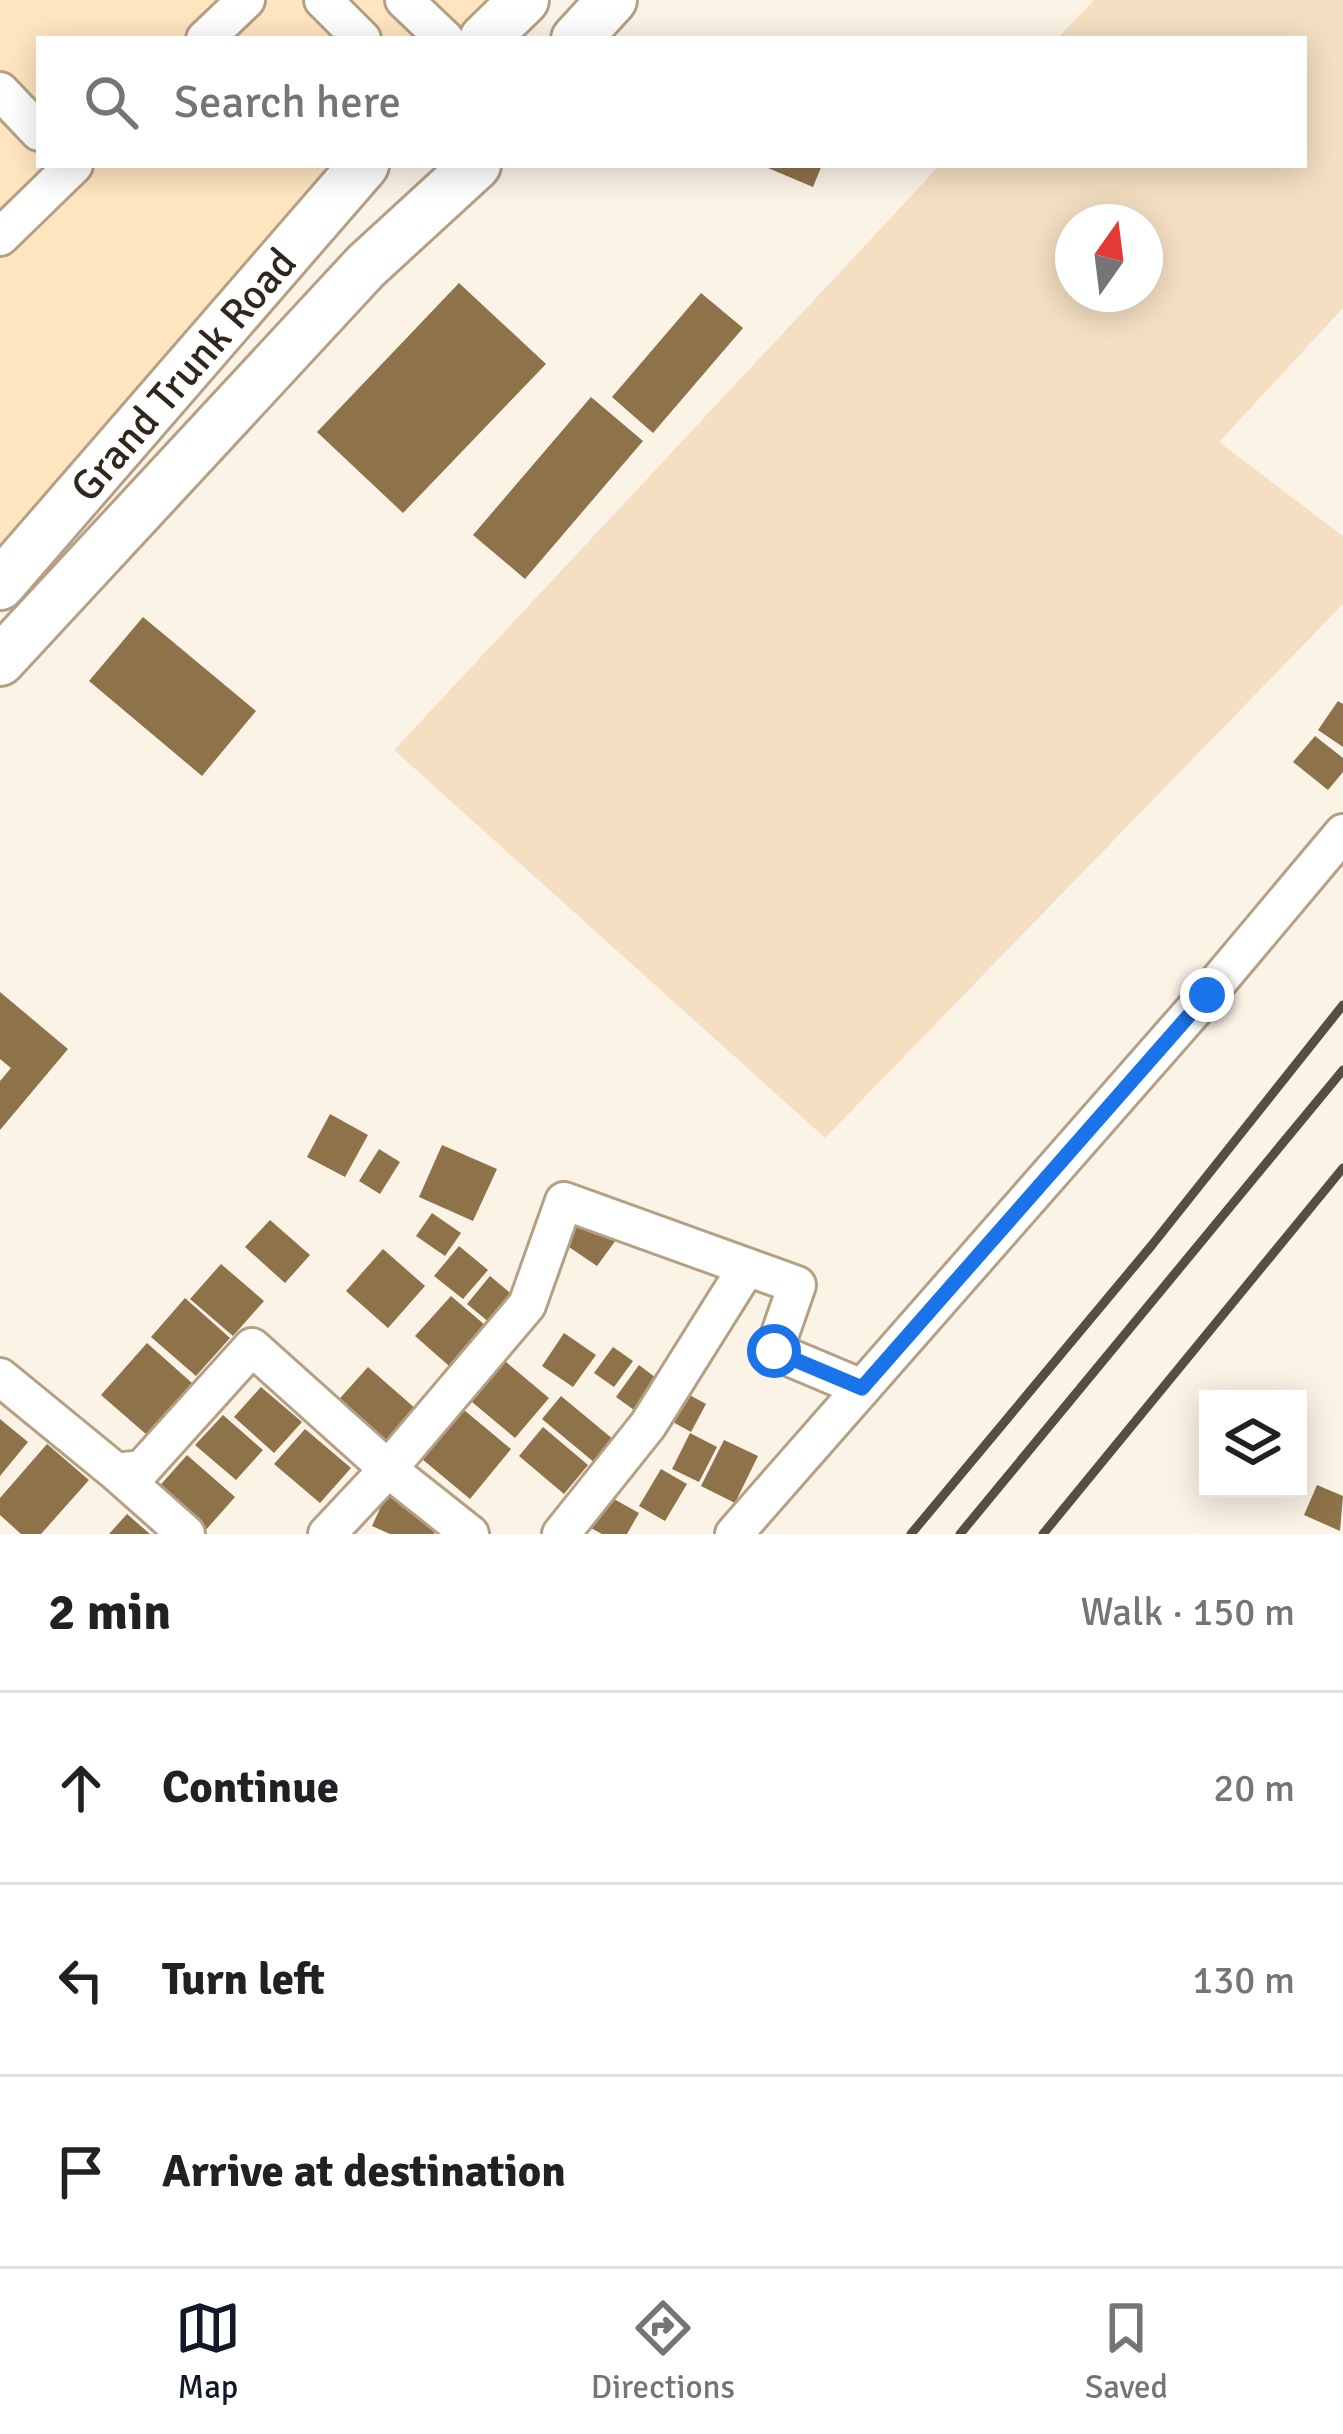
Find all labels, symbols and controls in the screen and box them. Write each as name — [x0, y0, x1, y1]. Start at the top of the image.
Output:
search box — [36, 36, 1307, 168]
icon: search — [78, 69, 144, 135]
text: Search here — [174, 75, 401, 130]
north arrow — [1055, 204, 1163, 312]
street label: Grand Trunk Road — [60, 238, 307, 512]
route end — [1180, 968, 1234, 1022]
route start — [747, 1324, 801, 1378]
map controls — [1199, 1390, 1307, 1498]
button: layers — [1199, 1390, 1307, 1498]
text: 2 min — [48, 1581, 171, 1644]
text: Walk · 150 m — [1081, 1588, 1295, 1636]
icon: ahead — [48, 1755, 114, 1821]
text: Continue — [162, 1760, 339, 1815]
text: 20 m — [1213, 1764, 1295, 1812]
icon: left — [48, 1947, 114, 2013]
text: Turn left — [162, 1952, 325, 2007]
text: 130 m — [1192, 1956, 1295, 2004]
icon: arrive — [48, 2139, 114, 2205]
text: Arrive at destination — [162, 2144, 566, 2199]
tab: Map — [175, 2295, 241, 2408]
tab: Directions — [591, 2295, 735, 2408]
tab: Saved — [1085, 2295, 1168, 2408]

